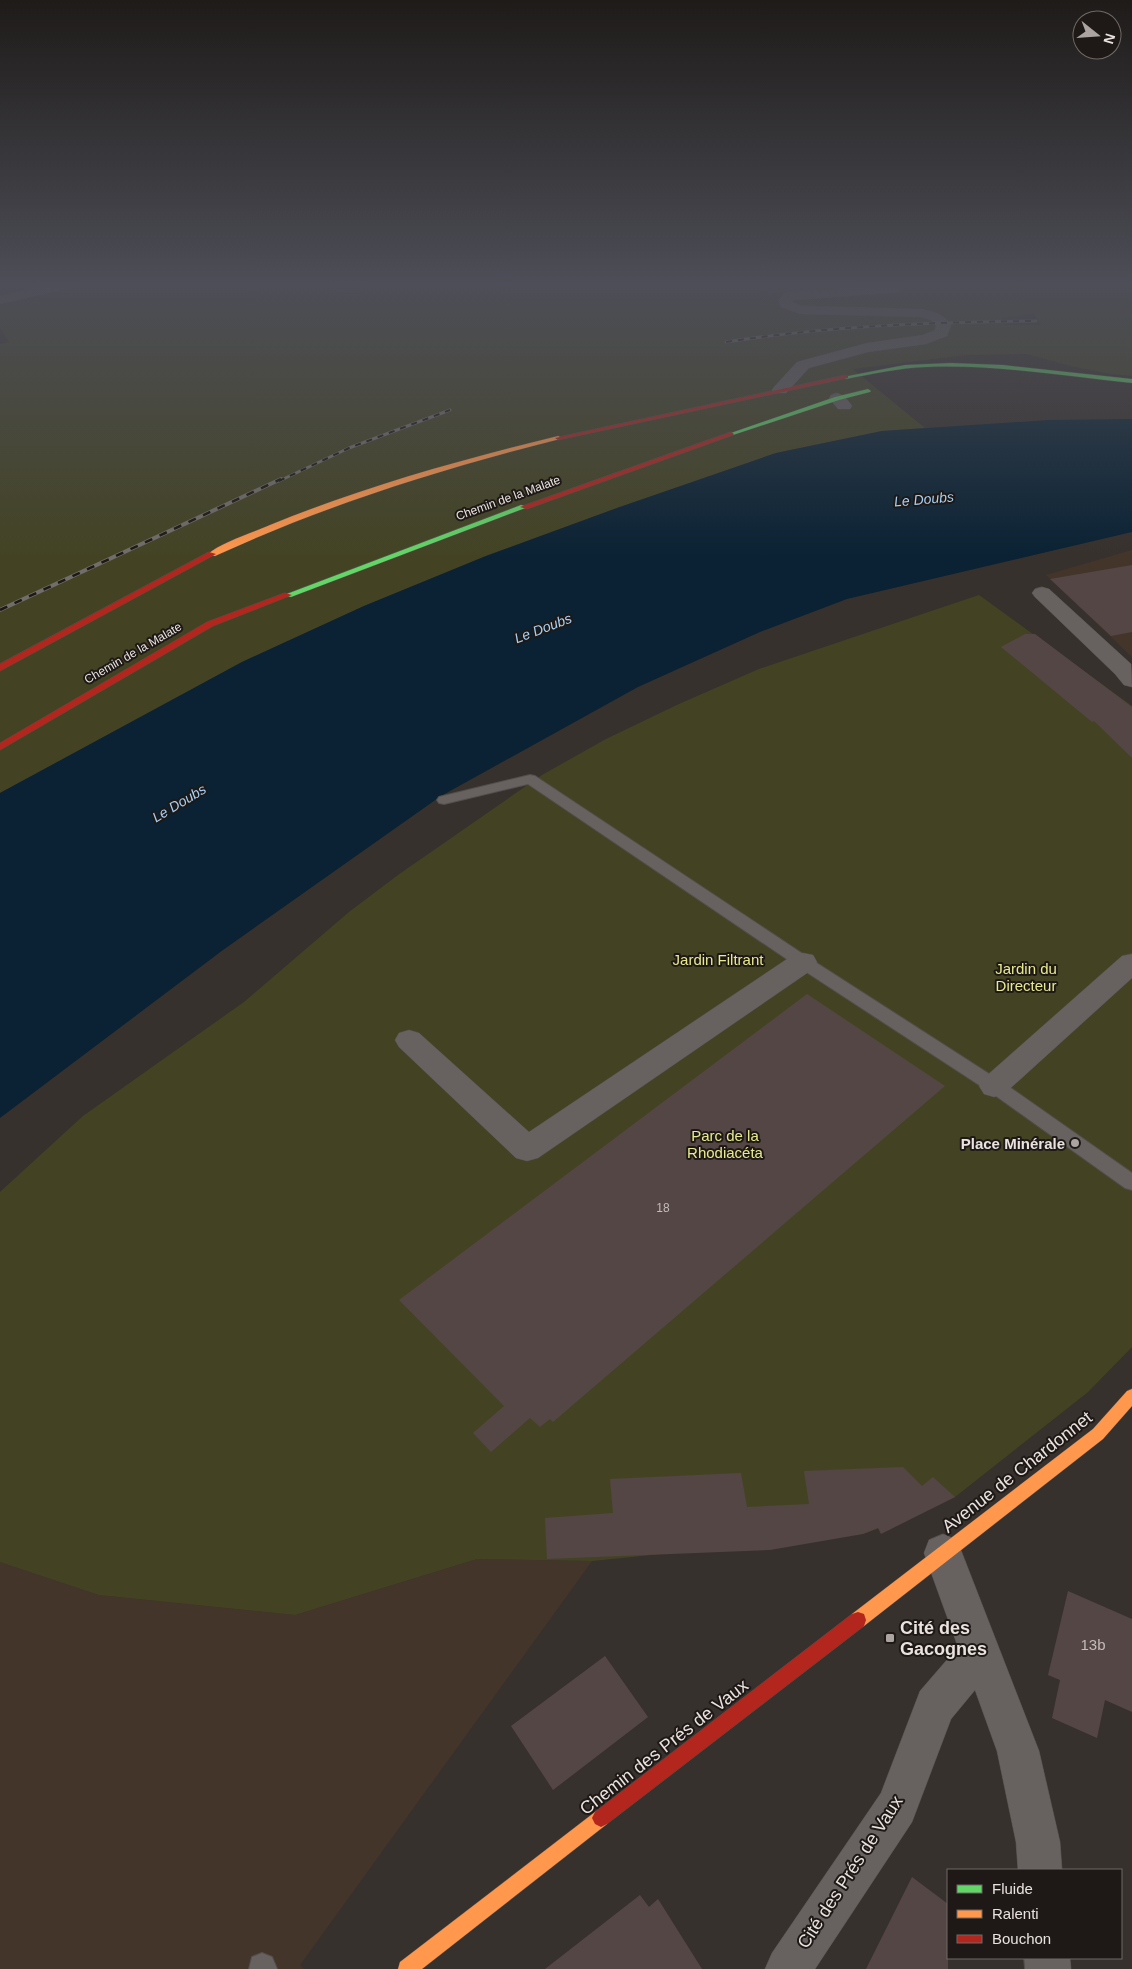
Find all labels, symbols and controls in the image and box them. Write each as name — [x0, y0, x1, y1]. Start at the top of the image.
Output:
north arrow — [1072, 10, 1122, 60]
text: N — [1100, 32, 1119, 46]
street label: Chemin de la Malate — [454, 472, 562, 523]
water label: Le Doubs — [893, 488, 955, 510]
water label: Le Doubs — [512, 610, 574, 646]
street label: Chemin de la Malate — [82, 619, 184, 687]
water label: Le Doubs — [149, 781, 209, 825]
park label: Jardin Filtrant — [673, 951, 764, 968]
park label: Jardin du Directeur — [995, 960, 1057, 994]
park label: Parc de la Rhodiacéta — [687, 1127, 764, 1161]
place label: Place Minérale — [961, 1135, 1065, 1152]
marker: Place Minérale — [1069, 1137, 1081, 1149]
house number: 18 — [656, 1201, 670, 1215]
street label: Avenue de Chardonnet — [938, 1407, 1096, 1537]
place label: Cité des Gacognes — [900, 1618, 987, 1659]
marker: Cité des Gacognes — [884, 1632, 896, 1644]
house number: 13b — [1080, 1636, 1106, 1653]
street label: Chemin des Prés de Vaux — [576, 1675, 752, 1819]
street label: Cité des Prés de Vaux — [793, 1792, 907, 1952]
legend — [947, 1869, 1122, 1959]
text: Fluide — [992, 1880, 1033, 1897]
text: Ralenti — [992, 1905, 1039, 1922]
text: Bouchon — [992, 1930, 1051, 1947]

